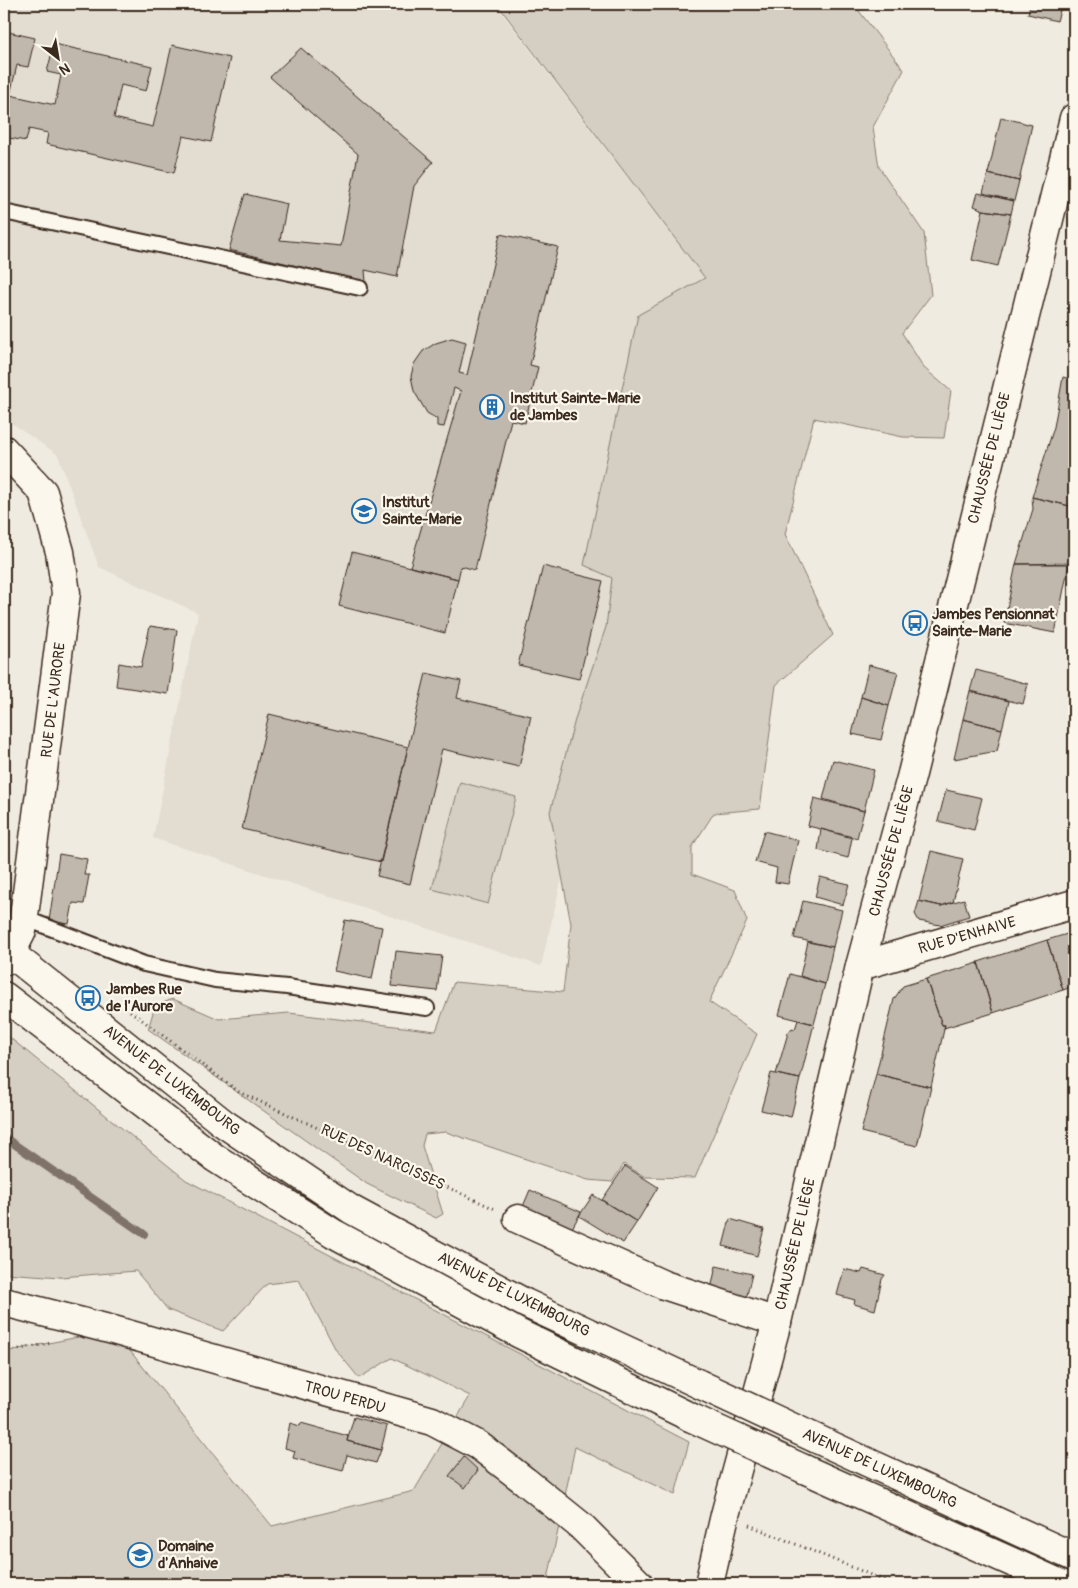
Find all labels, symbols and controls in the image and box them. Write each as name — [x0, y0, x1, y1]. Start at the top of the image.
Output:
north arrow — [32, 32, 82, 82]
text: N — [56, 59, 73, 78]
place label: Institut Sainte-Marie de Jambes — [510, 389, 641, 425]
street label: CHAUSSÉE DE LIÈGE — [964, 390, 1015, 526]
building icon: Institut Sainte-Marie de Jambes — [479, 394, 505, 420]
place label: Institut Sainte-Marie — [382, 493, 462, 529]
school or university icon: Institut Sainte-Marie — [351, 498, 377, 524]
place label: Jambes Pensionnat Sainte-Marie — [932, 605, 1056, 641]
bus stop icon: Jambes Pensionnat Sainte-Marie — [902, 610, 928, 636]
street label: RUE DE L'AURORE — [37, 641, 70, 759]
street label: CHAUSSÉE DE LIÈGE — [865, 783, 918, 919]
street label: RUE D'ENHAIVE — [916, 912, 1018, 958]
place label: Jambes Rue de l'Aurore — [106, 980, 182, 1016]
bus stop icon: Jambes Rue de l'Aurore — [75, 985, 101, 1011]
street label: AVENUE DE LUXEMBOURG — [99, 1021, 244, 1140]
street label: RUE DES NARCISSES — [318, 1120, 448, 1195]
street label: CHAUSSÉE DE LIÈGE — [771, 1176, 820, 1312]
street label: AVENUE DE LUXEMBOURG — [434, 1248, 593, 1341]
street label: TROU PERDU — [302, 1377, 388, 1418]
street label: AVENUE DE LUXEMBOURG — [799, 1424, 960, 1513]
place label: Domaine d'Anhaive — [158, 1537, 218, 1573]
school or university icon: Domaine d'Anhaive — [127, 1542, 153, 1568]

